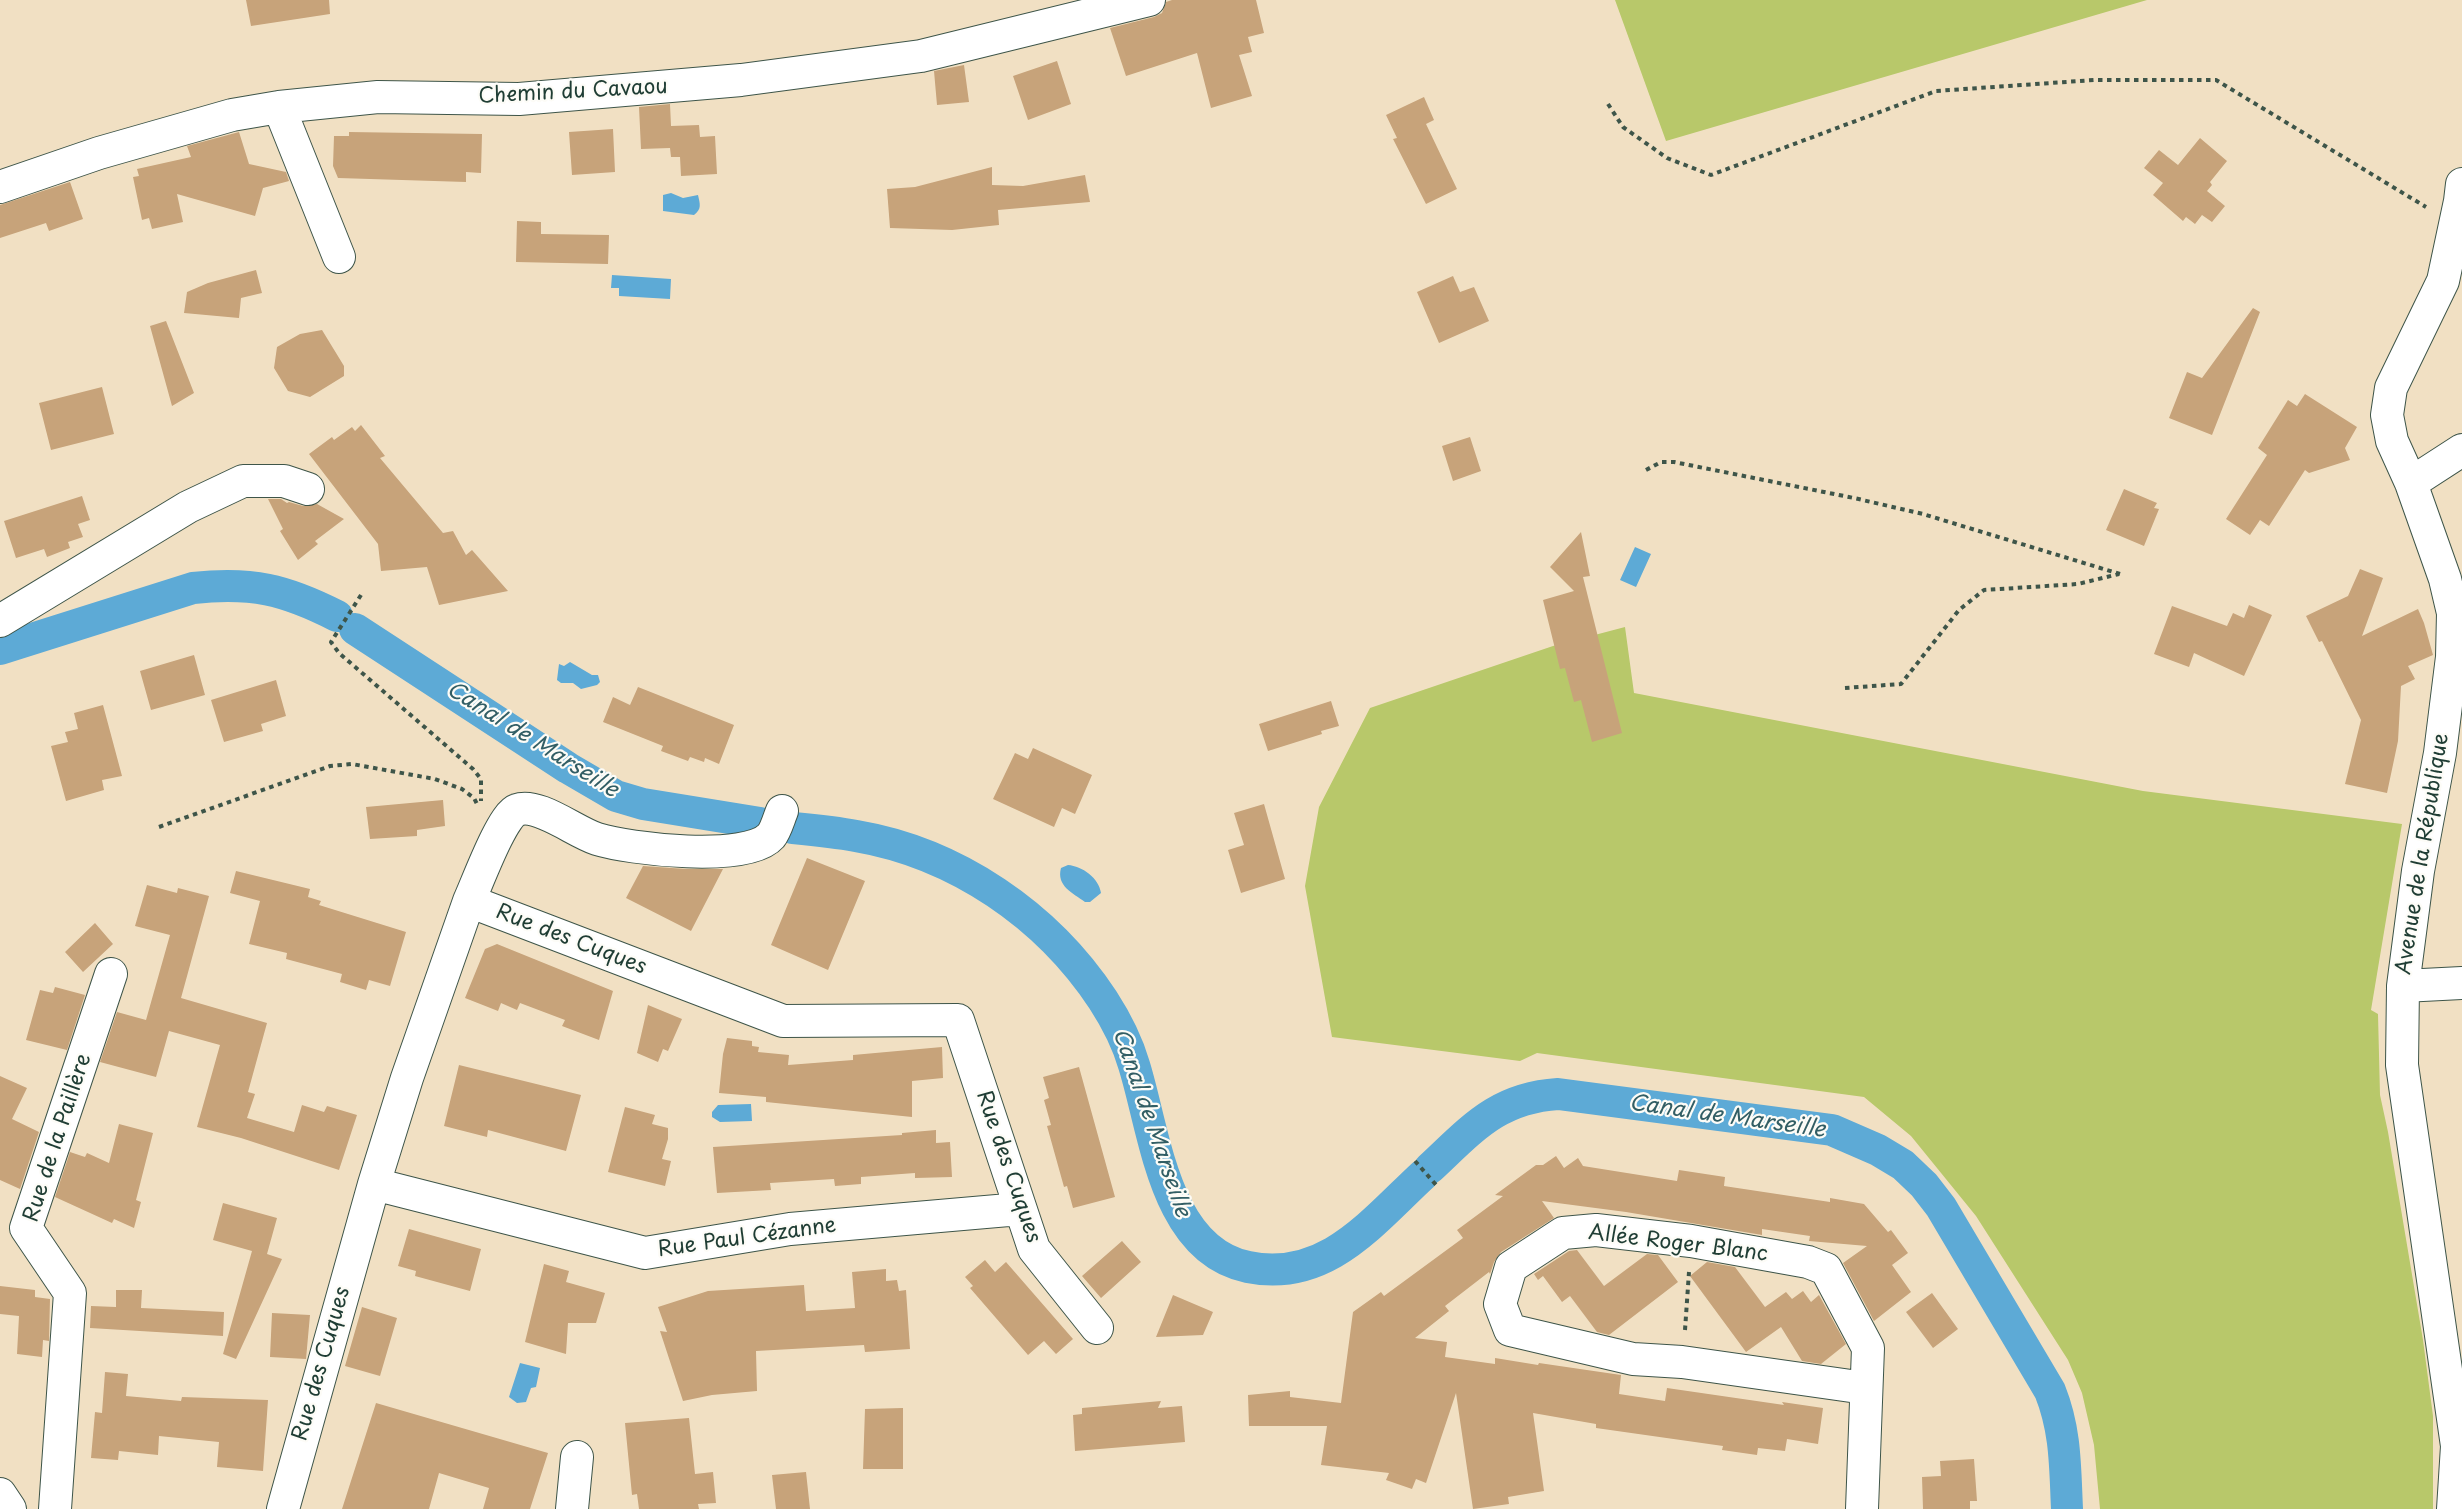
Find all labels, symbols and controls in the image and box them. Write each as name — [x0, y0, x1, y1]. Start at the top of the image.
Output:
street label: Chemin du Cavaou — [478, 74, 668, 110]
water label: Canal de Marseille — [441, 676, 623, 804]
street label: Avenue de la République — [2391, 732, 2455, 976]
street label: Rue des Cuques — [492, 900, 650, 980]
water label: Canal de Marseille — [1106, 1025, 1196, 1221]
street label: Rue de la Paillère — [19, 1051, 97, 1225]
street label: Rue des Cuques — [970, 1088, 1046, 1246]
water label: Canal de Marseille — [1627, 1090, 1827, 1144]
street label: Rue Paul Cézanne — [656, 1213, 838, 1263]
street label: Allée Roger Blanc — [1587, 1220, 1769, 1268]
street label: Rue des Cuques — [288, 1284, 356, 1444]

